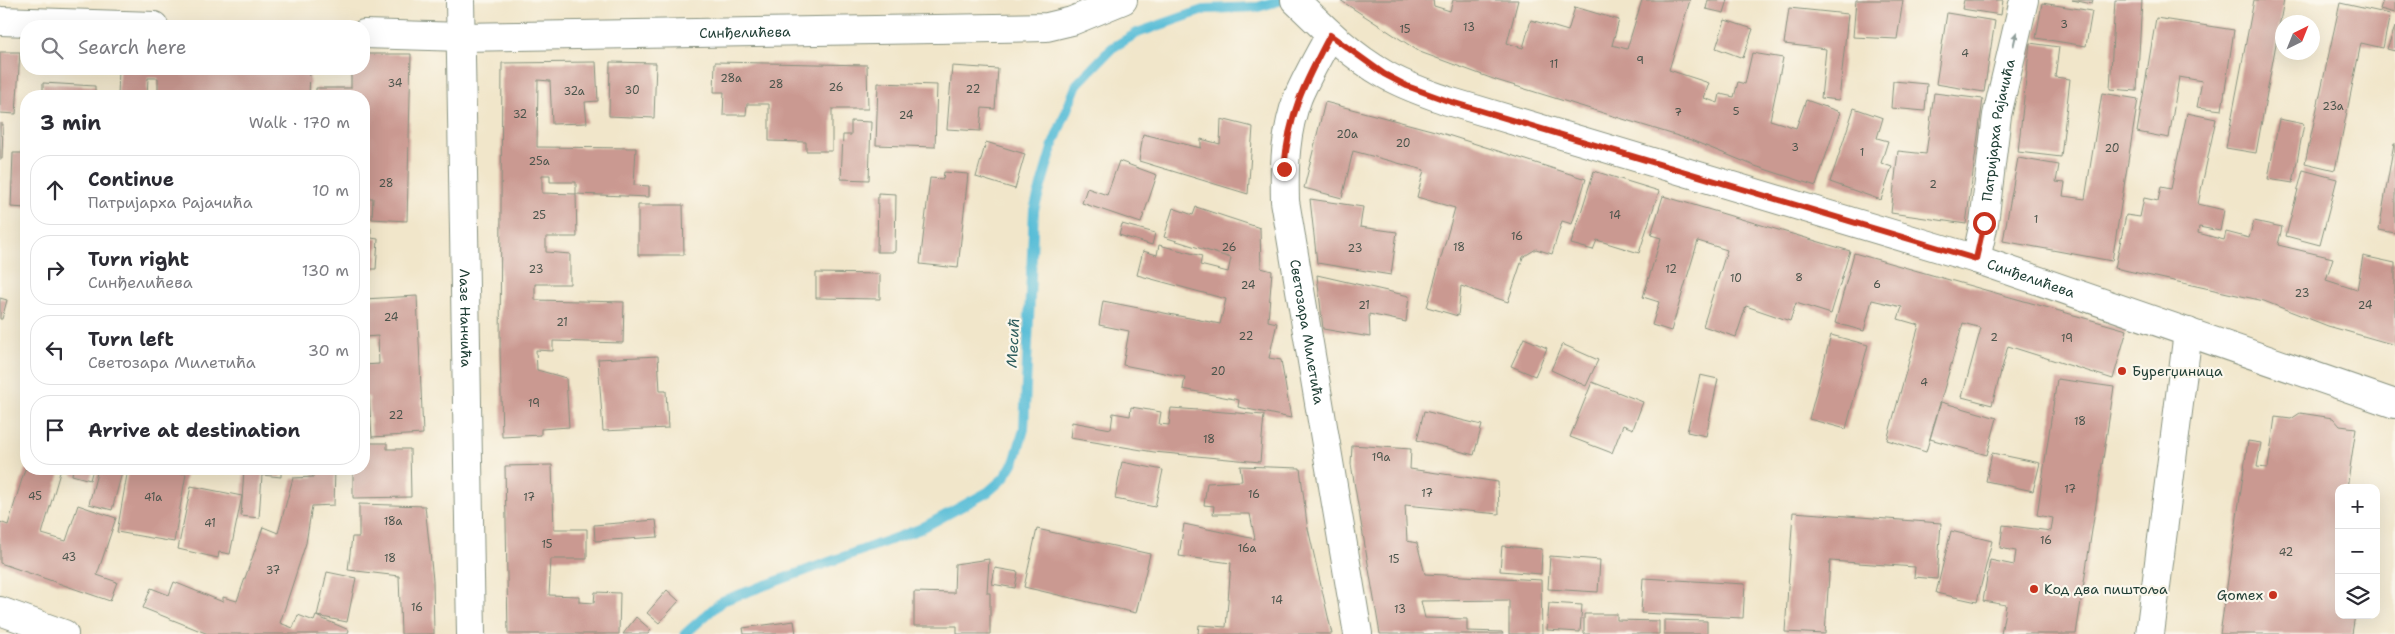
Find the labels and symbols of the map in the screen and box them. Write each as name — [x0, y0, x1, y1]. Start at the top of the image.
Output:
north arrow — [2275, 15, 2320, 60]
house number: 3 — [2060, 17, 2068, 32]
house number: 13 — [1463, 20, 1475, 35]
street label: Синђелићева — [699, 22, 791, 42]
house number: 15 — [1399, 22, 1411, 37]
one-way arrow — [2011, 31, 2019, 46]
house number: 4 — [1961, 46, 1969, 61]
house number: 9 — [1636, 53, 1644, 68]
house number: 11 — [1550, 57, 1558, 72]
street label: Патријарха Рајачића — [1978, 57, 2019, 202]
house number: 28a — [720, 71, 742, 86]
house number: 34 — [388, 76, 403, 91]
house number: 28 — [768, 77, 784, 92]
house number: 26 — [829, 80, 843, 95]
house number: 22 — [966, 82, 980, 97]
house number: 30 — [624, 83, 640, 98]
house number: 32a — [563, 84, 585, 99]
house number: 23a — [2322, 99, 2344, 114]
house number: 5 — [1733, 104, 1740, 119]
house number: 7 — [1674, 105, 1682, 120]
house number: 32 — [513, 107, 527, 122]
house number: 24 — [899, 108, 914, 123]
house number: 20a — [1336, 127, 1358, 142]
house number: 20 — [1395, 136, 1411, 151]
house number: 3 — [1791, 140, 1799, 155]
house number: 20 — [2104, 141, 2120, 156]
house number: 1 — [1860, 145, 1864, 160]
house number: 25a — [528, 154, 550, 169]
route end — [1273, 158, 1296, 181]
house number: 28 — [378, 176, 394, 191]
house number: 2 — [1929, 177, 1937, 192]
house number: 25 — [532, 208, 546, 223]
house number: 14 — [1609, 208, 1621, 223]
route start — [1973, 212, 1996, 235]
house number: 1 — [2034, 212, 2038, 227]
house number: 16 — [1511, 229, 1523, 244]
house number: 26 — [1222, 240, 1236, 255]
house number: 18 — [1453, 240, 1465, 255]
house number: 23 — [1348, 241, 1362, 256]
street label: Синђелићева — [1985, 255, 2078, 302]
street label: Светозара Милетића — [1286, 258, 1328, 406]
house number: 23 — [529, 262, 543, 277]
house number: 12 — [1665, 262, 1677, 277]
street label: Лазе Нанчића — [456, 268, 475, 368]
house number: 8 — [1795, 270, 1803, 285]
house number: 10 — [1730, 271, 1742, 286]
house number: 6 — [1873, 277, 1881, 292]
house number: 24 — [1241, 278, 1256, 293]
house number: 23 — [2295, 286, 2309, 301]
house number: 21 — [1358, 298, 1370, 313]
house number: 24 — [2358, 298, 2373, 313]
house number: 24 — [384, 310, 399, 325]
house number: 21 — [556, 315, 568, 330]
water label: Месић — [1002, 318, 1024, 368]
house number: 22 — [1239, 329, 1253, 344]
house number: 2 — [1990, 330, 1998, 345]
house number: 19 — [2061, 331, 2073, 346]
place label: Бурегџиница — [2132, 362, 2223, 380]
house number: 20 — [1210, 364, 1226, 379]
marker: Бурегџиница — [2116, 365, 2128, 377]
house number: 4 — [1920, 375, 1928, 390]
house number: 19 — [528, 396, 540, 411]
house number: 22 — [389, 408, 403, 423]
house number: 18 — [2074, 414, 2086, 429]
house number: 18 — [1203, 432, 1215, 447]
house number: 19a — [1372, 450, 1390, 465]
house number: 17 — [2064, 482, 2076, 497]
house number: 17 — [1421, 486, 1433, 501]
house number: 16 — [1248, 487, 1260, 502]
house number: 45 — [28, 489, 42, 504]
house number: 41a — [144, 490, 162, 505]
house number: 17 — [523, 490, 535, 505]
house number: 18a — [384, 514, 402, 529]
house number: 41 — [204, 516, 216, 531]
house number: 16 — [2040, 533, 2052, 548]
house number: 15 — [541, 537, 553, 552]
house number: 16a — [1238, 541, 1256, 556]
house number: 42 — [2279, 545, 2293, 560]
house number: 43 — [62, 550, 76, 565]
house number: 18 — [384, 551, 396, 566]
house number: 15 — [1388, 552, 1400, 567]
house number: 37 — [266, 563, 281, 578]
place label: Код два пиштоља — [2044, 580, 2168, 598]
marker: Код два пиштоља — [2028, 583, 2040, 595]
place label: Gomex — [2217, 586, 2263, 604]
marker: Gomex — [2267, 589, 2279, 601]
house number: 14 — [1271, 593, 1283, 608]
house number: 16 — [411, 600, 423, 615]
house number: 13 — [1394, 602, 1406, 617]

